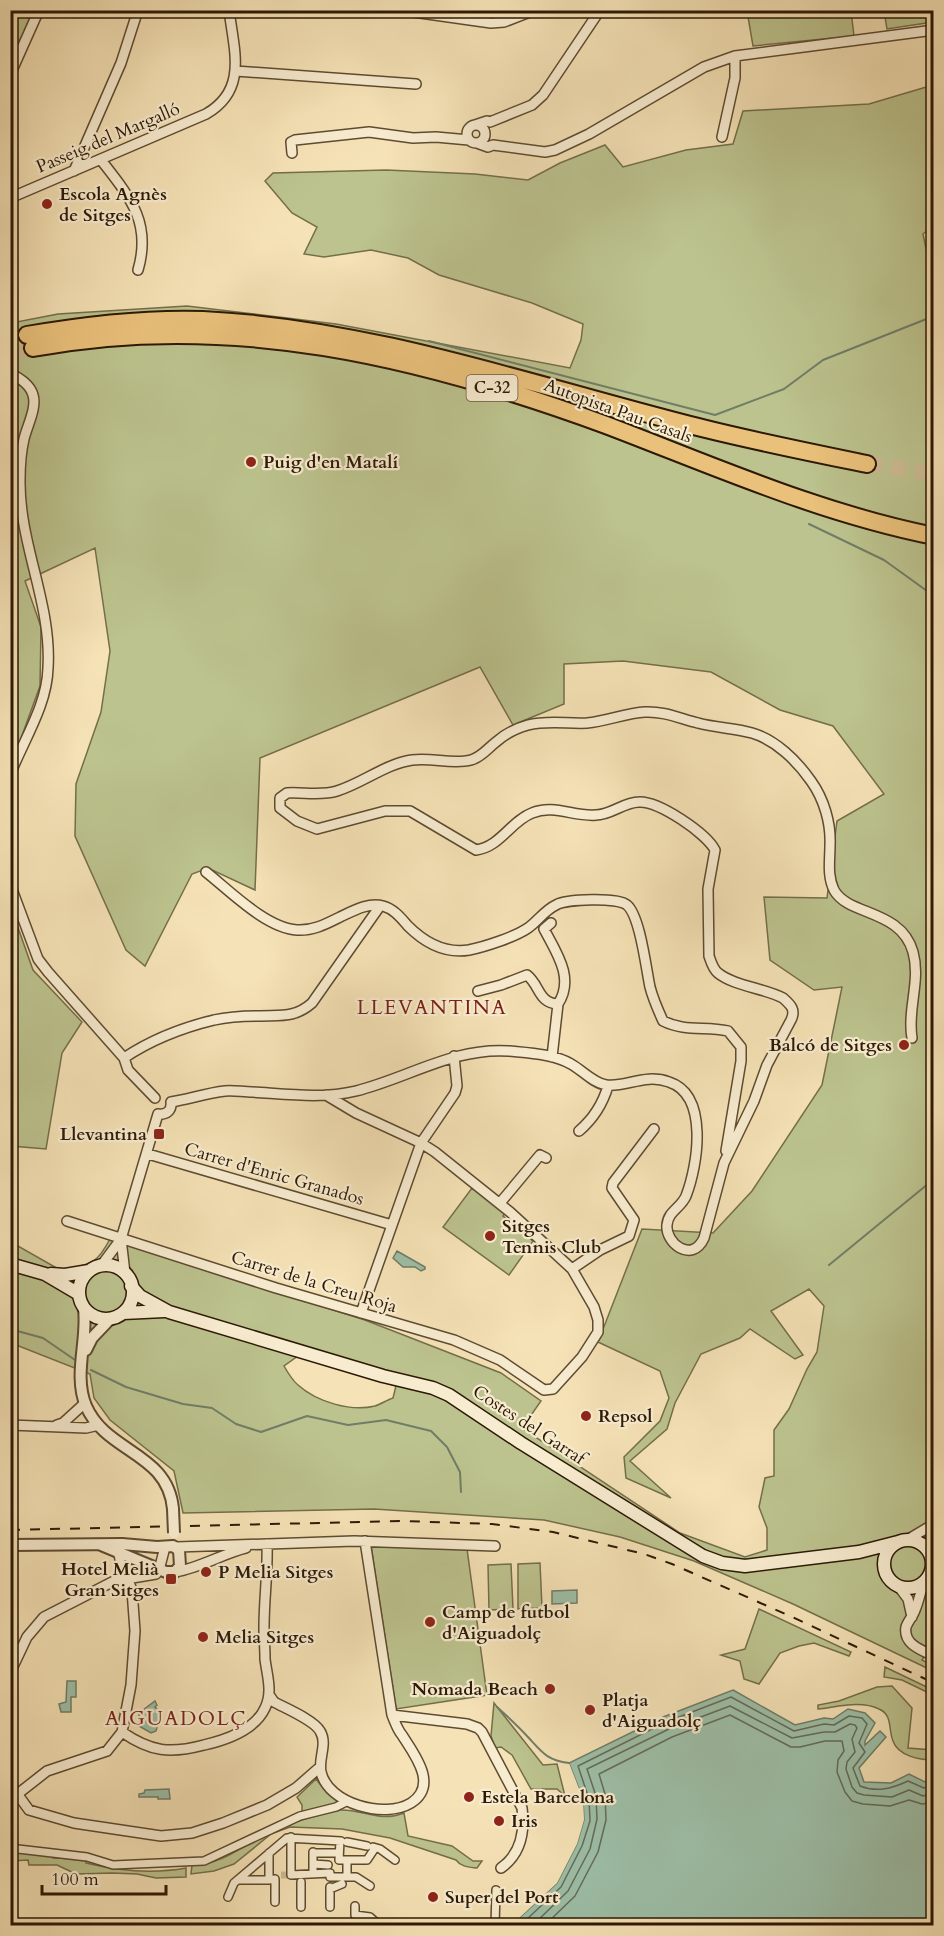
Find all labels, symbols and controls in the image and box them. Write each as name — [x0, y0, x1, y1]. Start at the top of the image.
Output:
street label: Passeig del Margalló — [32, 96, 184, 180]
place label: Escola Agnès de Sitges — [59, 182, 167, 228]
marker: Escola Agnès de Sitges — [40, 197, 54, 211]
street label: Autopista Pau Casals — [540, 373, 696, 449]
road number: C-32 — [466, 375, 518, 401]
place label: Puig d'en Matalí — [263, 450, 398, 475]
marker: Puig d'en Matalí — [244, 455, 258, 469]
district label: LLEVANTINA — [357, 994, 507, 1021]
place label: Balcó de Sitges — [769, 1033, 892, 1058]
marker: Balcó de Sitges — [897, 1038, 911, 1052]
place label: Llevantina — [60, 1122, 147, 1147]
marker: Llevantina — [152, 1127, 166, 1141]
street label: Carrer d'Enric Granados — [181, 1136, 367, 1212]
place label: Sitges Tennis Club — [502, 1214, 601, 1260]
marker: Sitges Tennis Club — [483, 1229, 497, 1243]
street label: Carrer de la Creu Roja — [228, 1245, 400, 1319]
street label: Costes del Garraf — [468, 1379, 593, 1473]
place label: Repsol — [598, 1404, 653, 1429]
marker: Repsol — [579, 1409, 593, 1423]
place label: Hotel Melià Gran Sitges — [61, 1557, 159, 1603]
place label: P Melia Sitges — [218, 1560, 333, 1585]
marker: P Melia Sitges — [199, 1565, 213, 1579]
marker: Hotel Melià Gran Sitges — [164, 1572, 178, 1586]
place label: Camp de futbol d'Aiguadolç — [442, 1600, 570, 1646]
marker: Camp de futbol d'Aiguadolç — [423, 1615, 437, 1629]
place label: Melia Sitges — [215, 1625, 314, 1650]
marker: Melia Sitges — [196, 1630, 210, 1644]
place label: Nomada Beach — [412, 1677, 538, 1702]
marker: Nomada Beach — [543, 1682, 557, 1696]
place label: Platja d'Aiguadolç — [602, 1688, 701, 1734]
marker: Platja d'Aiguadolç — [583, 1703, 597, 1717]
district label: AIGUADOLÇ — [105, 1705, 247, 1732]
place label: Estela Barcelona — [481, 1785, 615, 1810]
marker: Estela Barcelona — [462, 1790, 476, 1804]
place label: Iris — [511, 1809, 538, 1834]
marker: Iris — [492, 1814, 506, 1828]
scale bar — [42, 1858, 166, 1896]
text: 100 m — [51, 1867, 99, 1892]
place label: Super del Port — [445, 1885, 559, 1910]
marker: Super del Port — [426, 1890, 440, 1904]

